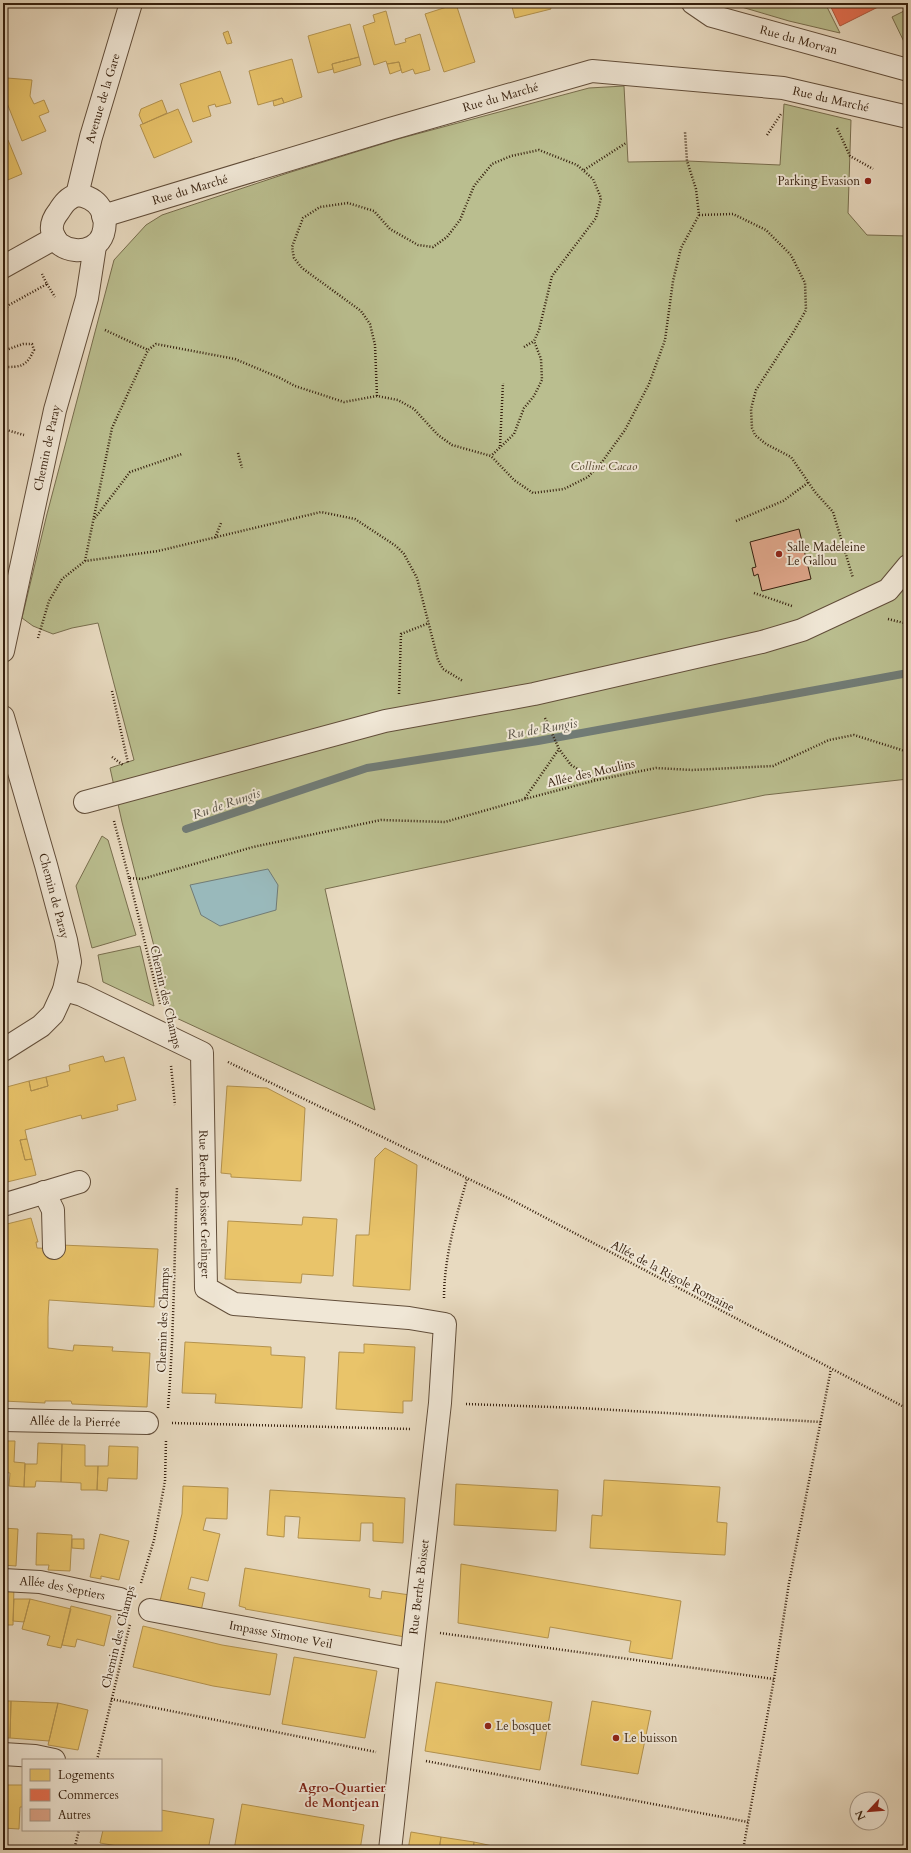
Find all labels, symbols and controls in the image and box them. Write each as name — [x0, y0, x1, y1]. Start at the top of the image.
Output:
street label: Rue du Morvan — [758, 22, 840, 58]
street label: Avenue de la Gare — [82, 51, 124, 145]
street label: Rue du Marché — [461, 79, 540, 116]
street label: Rue du Marché — [791, 82, 871, 116]
street label: Rue du Marché — [150, 171, 230, 209]
place label: Parking Evasion — [777, 173, 860, 189]
marker: Parking Evasion — [863, 176, 873, 186]
street label: Chemin de Paray — [30, 402, 64, 492]
park label: Colline Cacao — [571, 458, 638, 474]
place label: Salle Madeleine Le Gallou — [787, 539, 865, 569]
marker: Salle Madeleine Le Gallou — [774, 549, 784, 559]
water label: Ru de Rungis — [506, 714, 579, 744]
street label: Allée des Moulins — [546, 755, 636, 791]
water label: Ru de Rungis — [190, 784, 263, 824]
street label: Chemin de Paray — [35, 851, 73, 941]
street label: Chemin des Champs — [146, 944, 186, 1050]
street label: Rue Berthe Boisset Grelinger — [195, 1130, 214, 1279]
street label: Allée de la Rigole Romaine — [608, 1237, 738, 1315]
street label: Chemin des Champs — [153, 1267, 173, 1373]
street label: Allée de la Pierrée — [29, 1413, 121, 1430]
street label: Rue Berthe Boisset — [405, 1538, 433, 1636]
street label: Allée des Septiers — [19, 1573, 107, 1604]
street label: Chemin des Champs — [97, 1584, 139, 1690]
street label: Impasse Simone Veil — [228, 1617, 334, 1652]
place label: Le bosquet — [496, 1718, 551, 1734]
marker: Le bosquet — [483, 1721, 493, 1731]
place label: Le buisson — [624, 1730, 678, 1746]
marker: Le buisson — [611, 1733, 621, 1743]
legend — [22, 1759, 162, 1831]
text: Logements — [58, 1767, 114, 1783]
district label: Agro-Quartier de Montjean — [298, 1779, 386, 1812]
text: Commerces — [58, 1787, 119, 1803]
north arrow — [849, 1791, 889, 1831]
text: Autres — [58, 1807, 91, 1823]
text: N — [851, 1807, 869, 1823]

